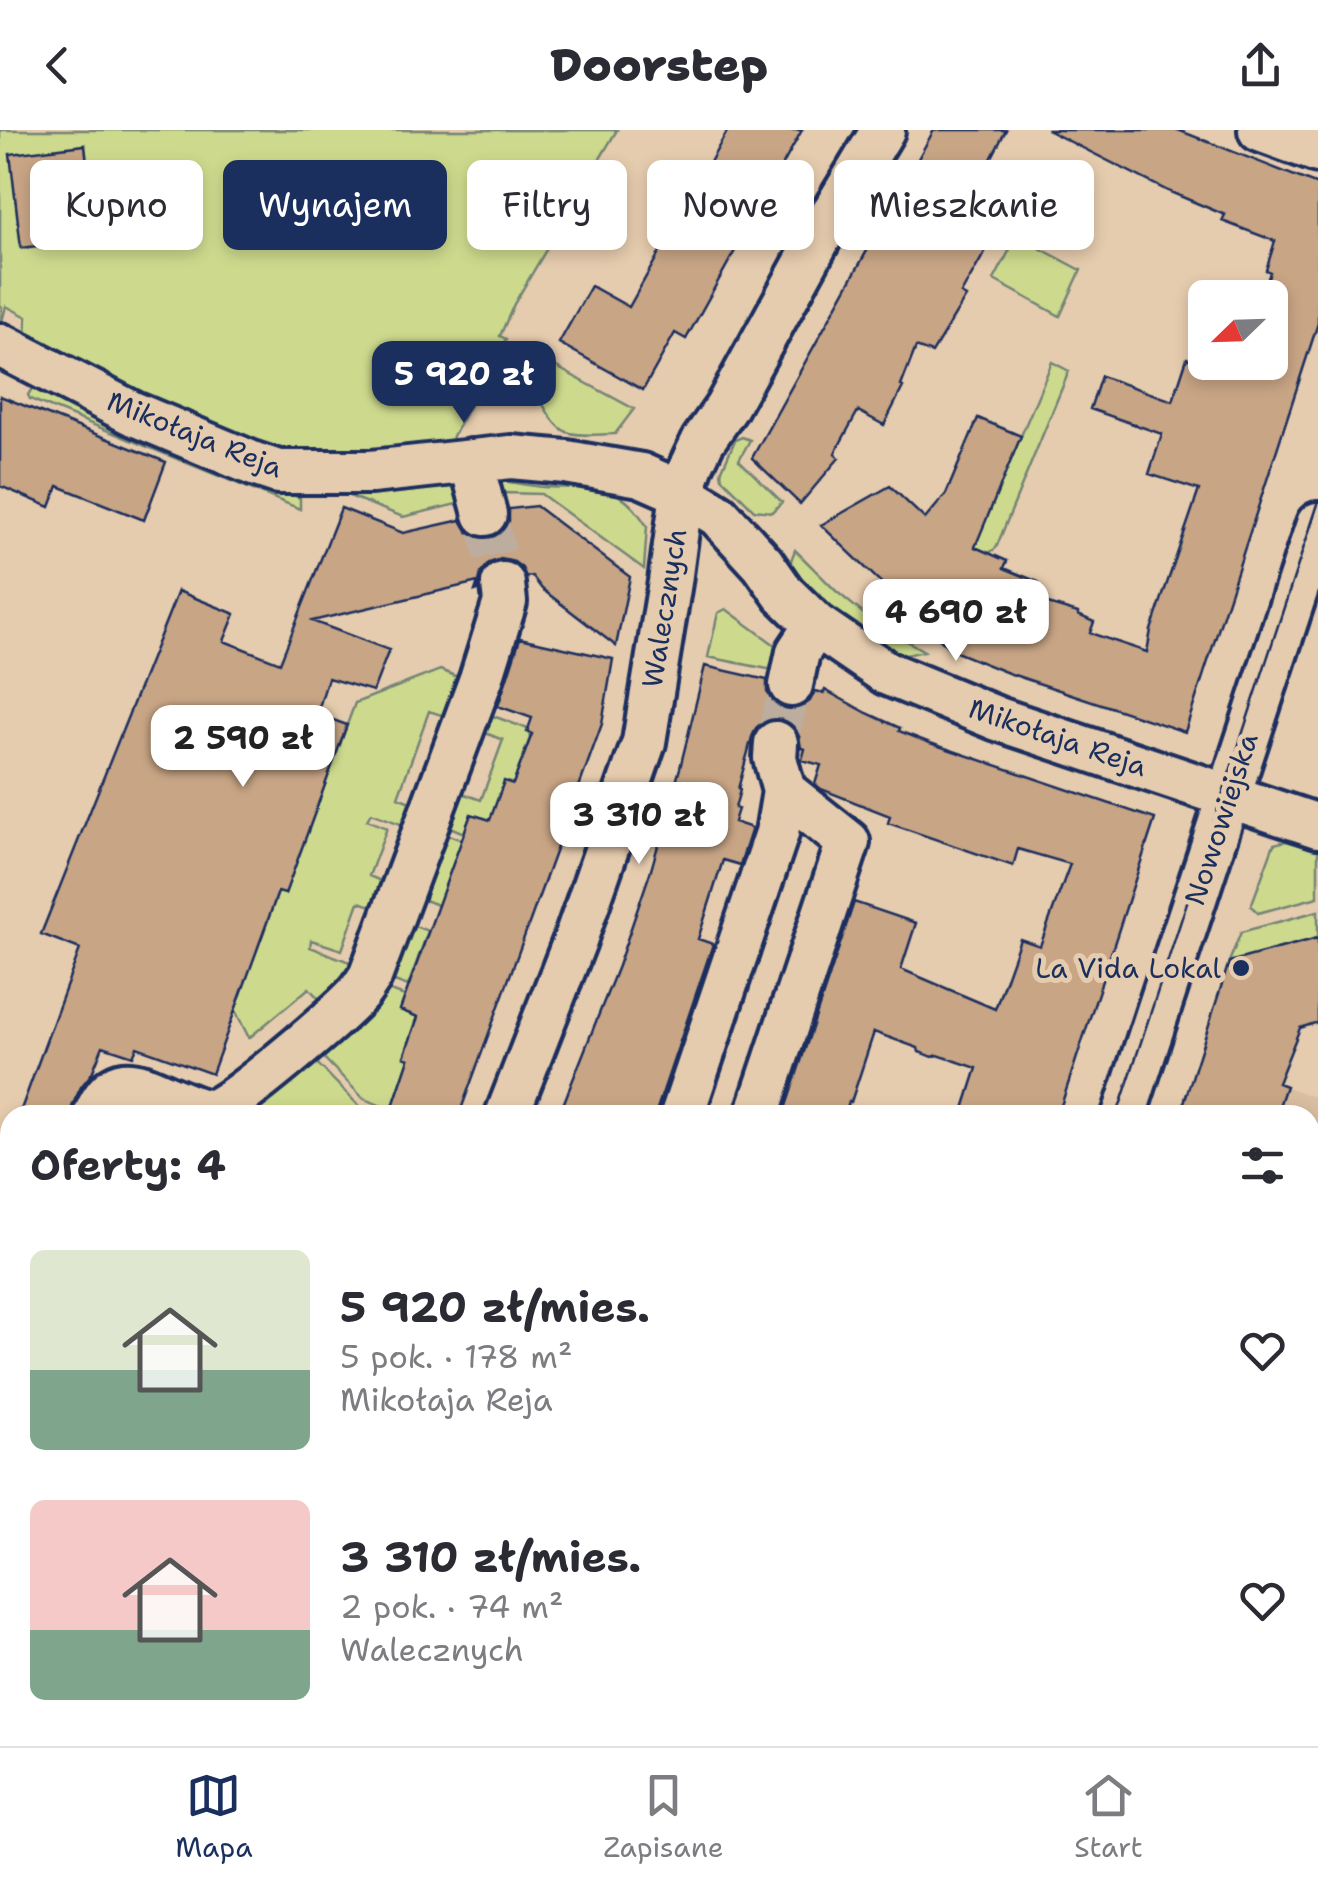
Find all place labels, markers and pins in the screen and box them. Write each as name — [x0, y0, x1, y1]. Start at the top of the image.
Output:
pin: 5 920 zł — [361, 341, 567, 426]
pin: 4 690 zł — [853, 579, 1059, 664]
pin: 2 590 zł — [140, 705, 346, 790]
pin: 3 310 zł — [536, 782, 742, 867]
place label: La Vida Lokal — [1035, 949, 1222, 987]
marker: La Vida Lokal — [1230, 957, 1252, 979]

